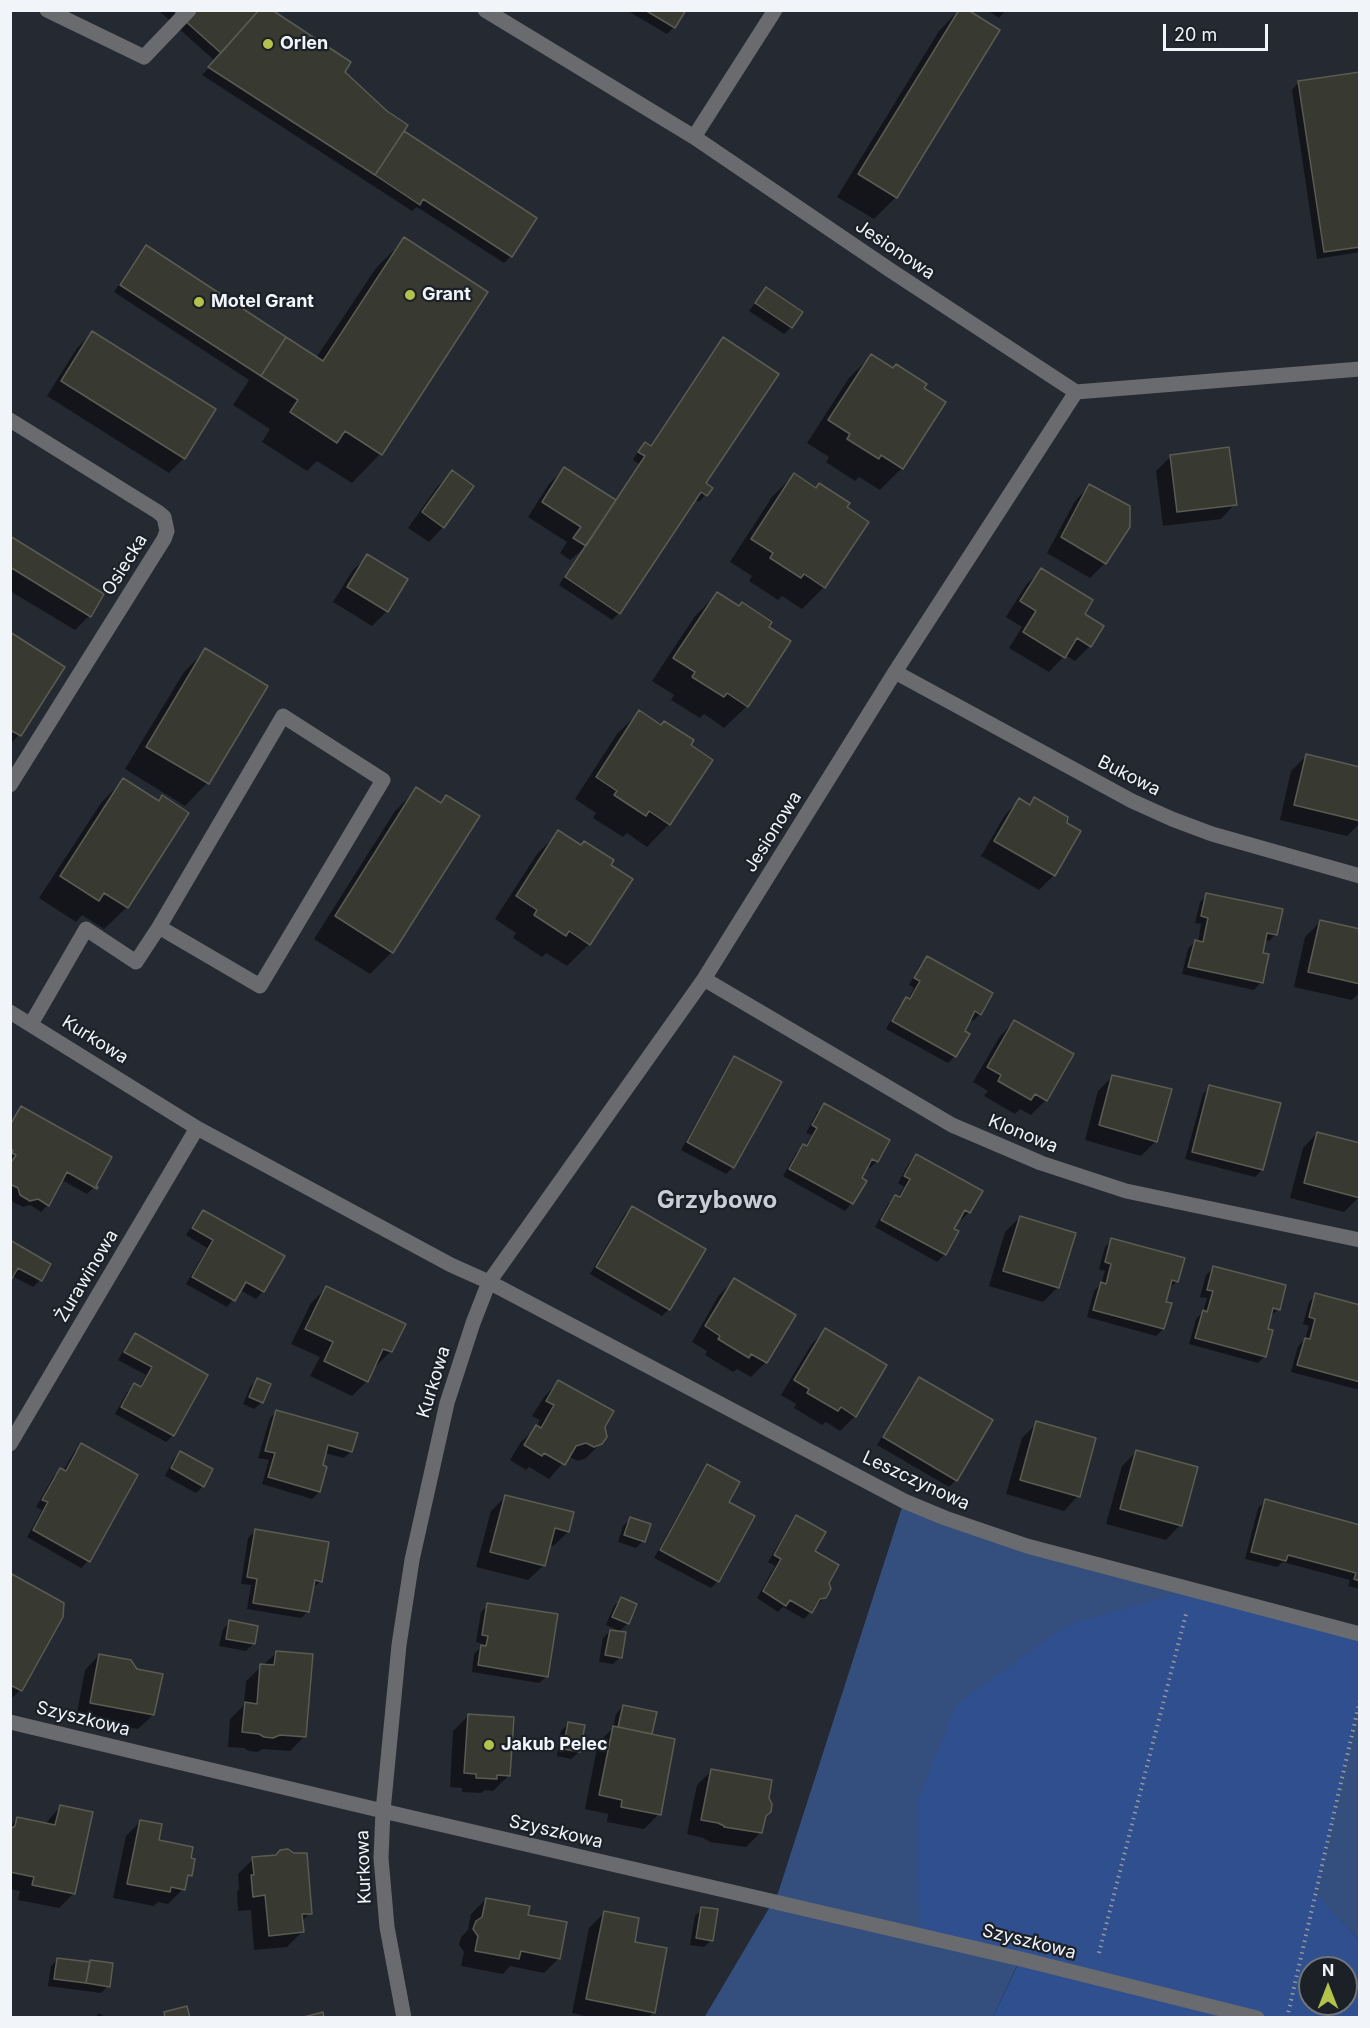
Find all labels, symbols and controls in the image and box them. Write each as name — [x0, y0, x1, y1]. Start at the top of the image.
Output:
scale bar — [1166, 12, 1271, 50]
text: 20 m — [1174, 24, 1217, 45]
place label: Orlen — [280, 33, 328, 55]
marker: Orlen — [261, 37, 275, 51]
street label: Jesionowa — [851, 216, 939, 284]
place label: Grant — [422, 284, 471, 306]
marker: Grant — [403, 288, 417, 302]
place label: Motel Grant — [211, 291, 314, 313]
marker: Motel Grant — [192, 295, 206, 309]
street label: Osiecka — [98, 530, 152, 600]
street label: Bukowa — [1094, 751, 1164, 801]
street label: Jesionowa — [740, 788, 806, 876]
street label: Kurkowa — [58, 1011, 132, 1069]
street label: Klonowa — [985, 1110, 1061, 1158]
district label: Grzybowo — [657, 1187, 777, 1215]
street label: Żurawinowa — [51, 1226, 123, 1326]
street label: Kurkowa — [413, 1343, 455, 1421]
street label: Leszczynowa — [859, 1447, 973, 1515]
street label: Szyszkowa — [34, 1697, 132, 1741]
place label: Jakub Pelec — [501, 1734, 608, 1756]
marker: Jakub Pelec — [482, 1738, 496, 1752]
street label: Szyszkowa — [507, 1811, 605, 1853]
street label: Kurkowa — [352, 1830, 376, 1904]
street label: Szyszkowa — [980, 1920, 1078, 1964]
north arrow — [1298, 1956, 1358, 2016]
text: N — [1322, 1960, 1334, 1980]

